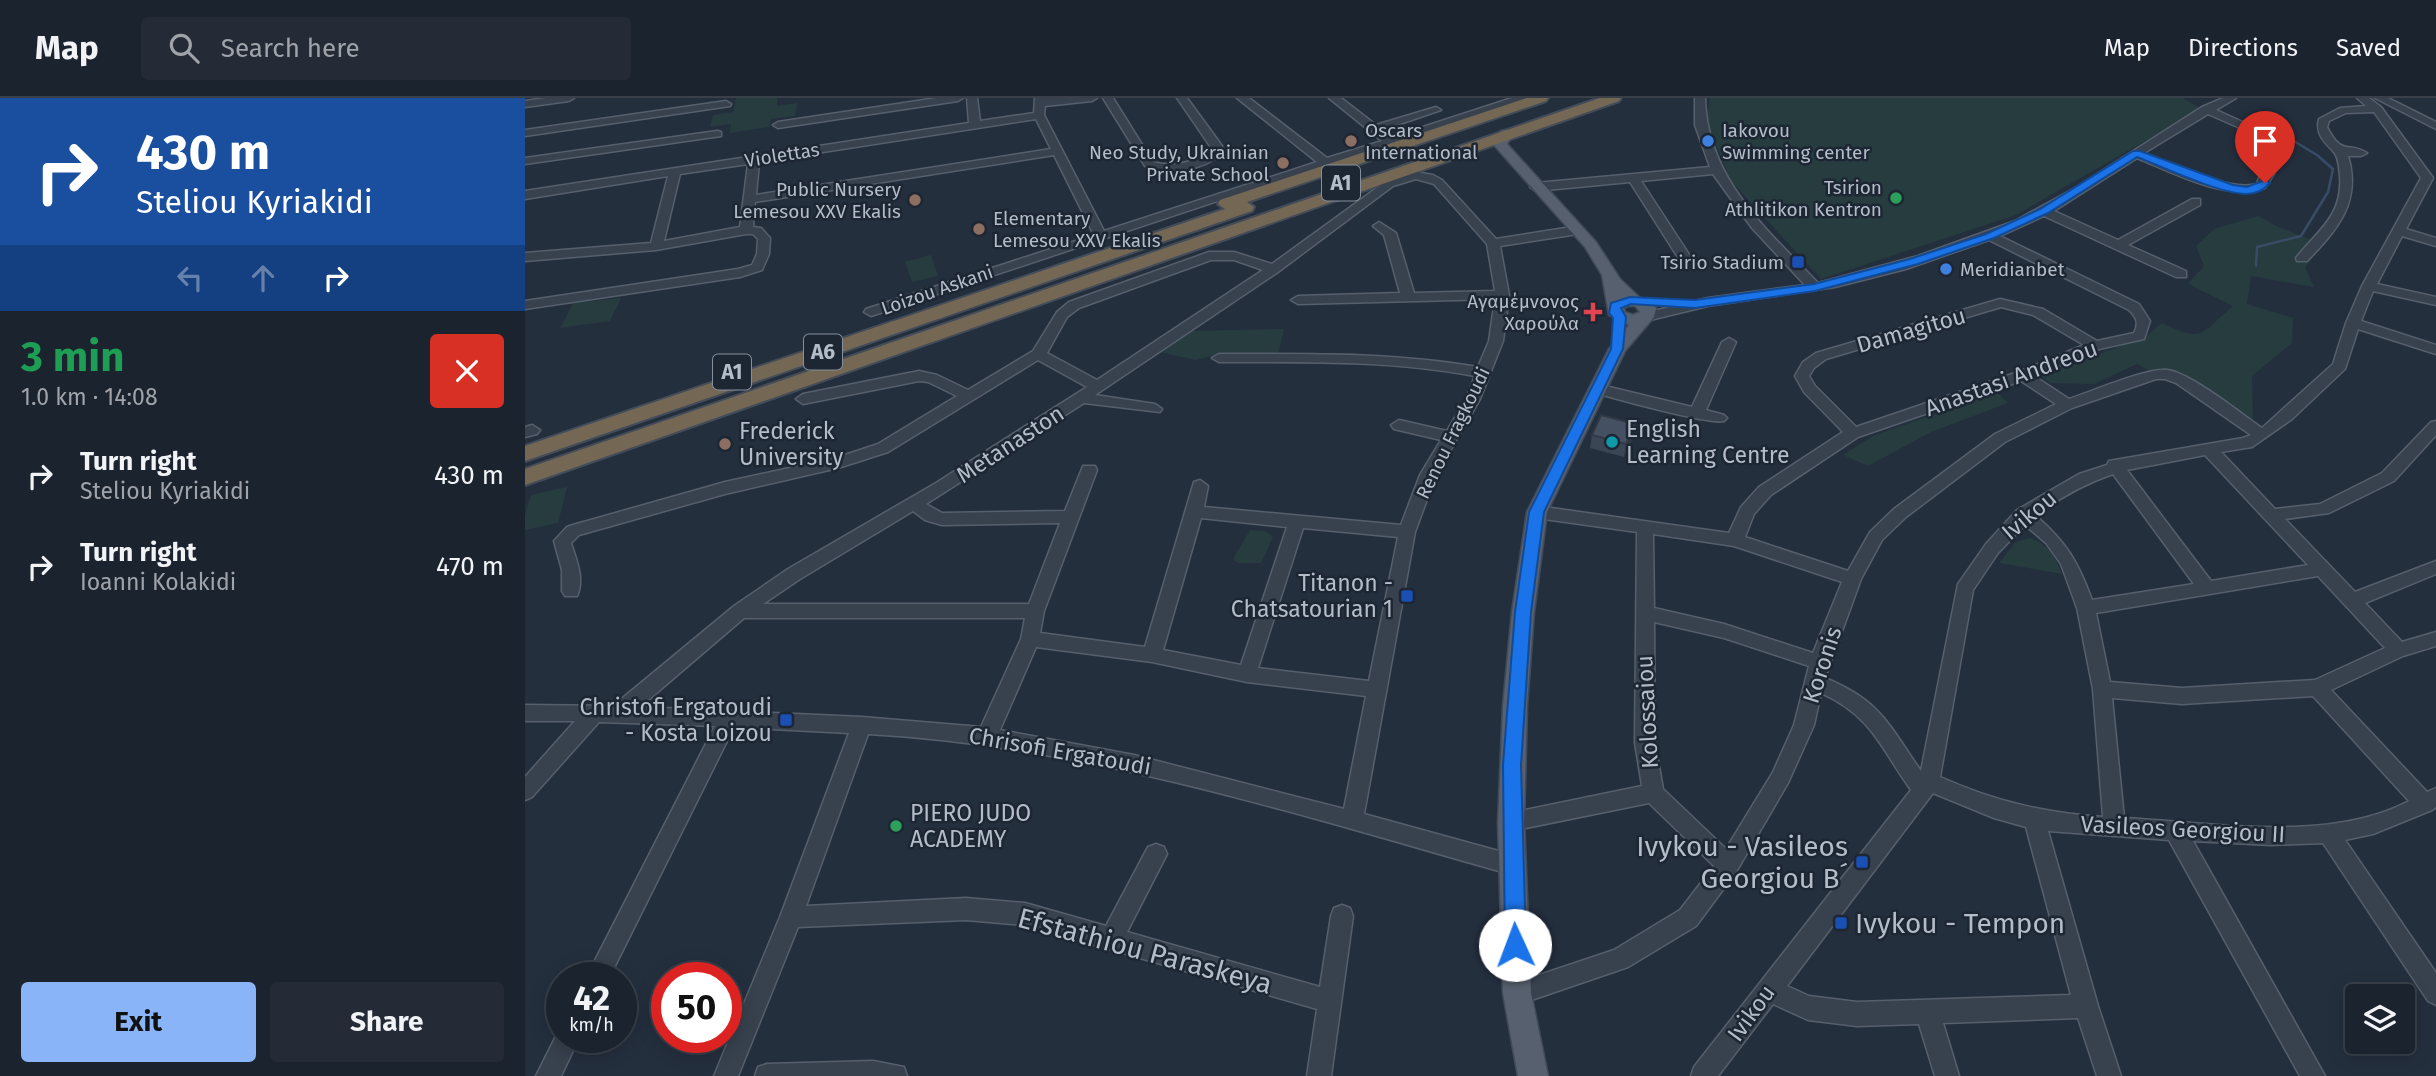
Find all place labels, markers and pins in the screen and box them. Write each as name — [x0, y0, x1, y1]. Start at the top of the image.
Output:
pin — [2235, 111, 2295, 183]
place label: Oscars International — [1365, 119, 1478, 164]
place label: Iakovou Swimming center — [1722, 119, 1870, 164]
marker: Oscars International — [1343, 133, 1359, 149]
marker: Iakovou Swimming center — [1700, 133, 1716, 149]
place label: Neo Study, Ukrainian Private School — [1089, 141, 1269, 186]
marker: Neo Study, Ukrainian Private School — [1275, 155, 1291, 171]
place label: Tsirion Athlitikon Kentron — [1725, 176, 1882, 221]
place label: Public Nursery Lemesou XXV Ekalis — [733, 178, 902, 223]
marker: Tsirion Athlitikon Kentron — [1888, 190, 1904, 206]
marker: Public Nursery Lemesou XXV Ekalis — [907, 192, 923, 208]
place label: Elementary Lemesou XXV Ekalis — [993, 207, 1161, 252]
marker: Elementary Lemesou XXV Ekalis — [971, 221, 987, 237]
place label: Tsirio Stadium — [1661, 251, 1784, 274]
marker: Tsirio Stadium — [1790, 254, 1806, 270]
place label: Meridianbet — [1960, 258, 2065, 281]
marker: Meridianbet — [1938, 261, 1954, 277]
place label: Αγαμέμνονος Χαρούλα — [1467, 290, 1579, 335]
marker: Αγαμέμνονος Χαρούλα — [1585, 304, 1601, 320]
place label: English Learning Centre — [1626, 415, 1790, 469]
place label: Frederick University — [739, 417, 844, 471]
marker: English Learning Centre — [1604, 434, 1620, 450]
marker: Frederick University — [717, 436, 733, 452]
place label: Titanon - Chatsatourian 1 — [1231, 569, 1393, 623]
marker: Titanon - Chatsatourian 1 — [1399, 588, 1415, 604]
place label: Christofi Ergatoudi - Kosta Loizou — [579, 693, 772, 747]
marker: Christofi Ergatoudi - Kosta Loizou — [778, 712, 794, 728]
place label: PIERO JUDO ACADEMY — [910, 799, 1031, 853]
marker: PIERO JUDO ACADEMY — [888, 818, 904, 834]
place label: Ivykou - Vasileos Georgiou B´ — [1636, 830, 1848, 895]
marker: Ivykou - Vasileos Georgiou B´ — [1854, 854, 1870, 870]
place label: Ivykou - Tempon — [1855, 907, 2065, 940]
marker: Ivykou - Tempon — [1833, 915, 1849, 931]

